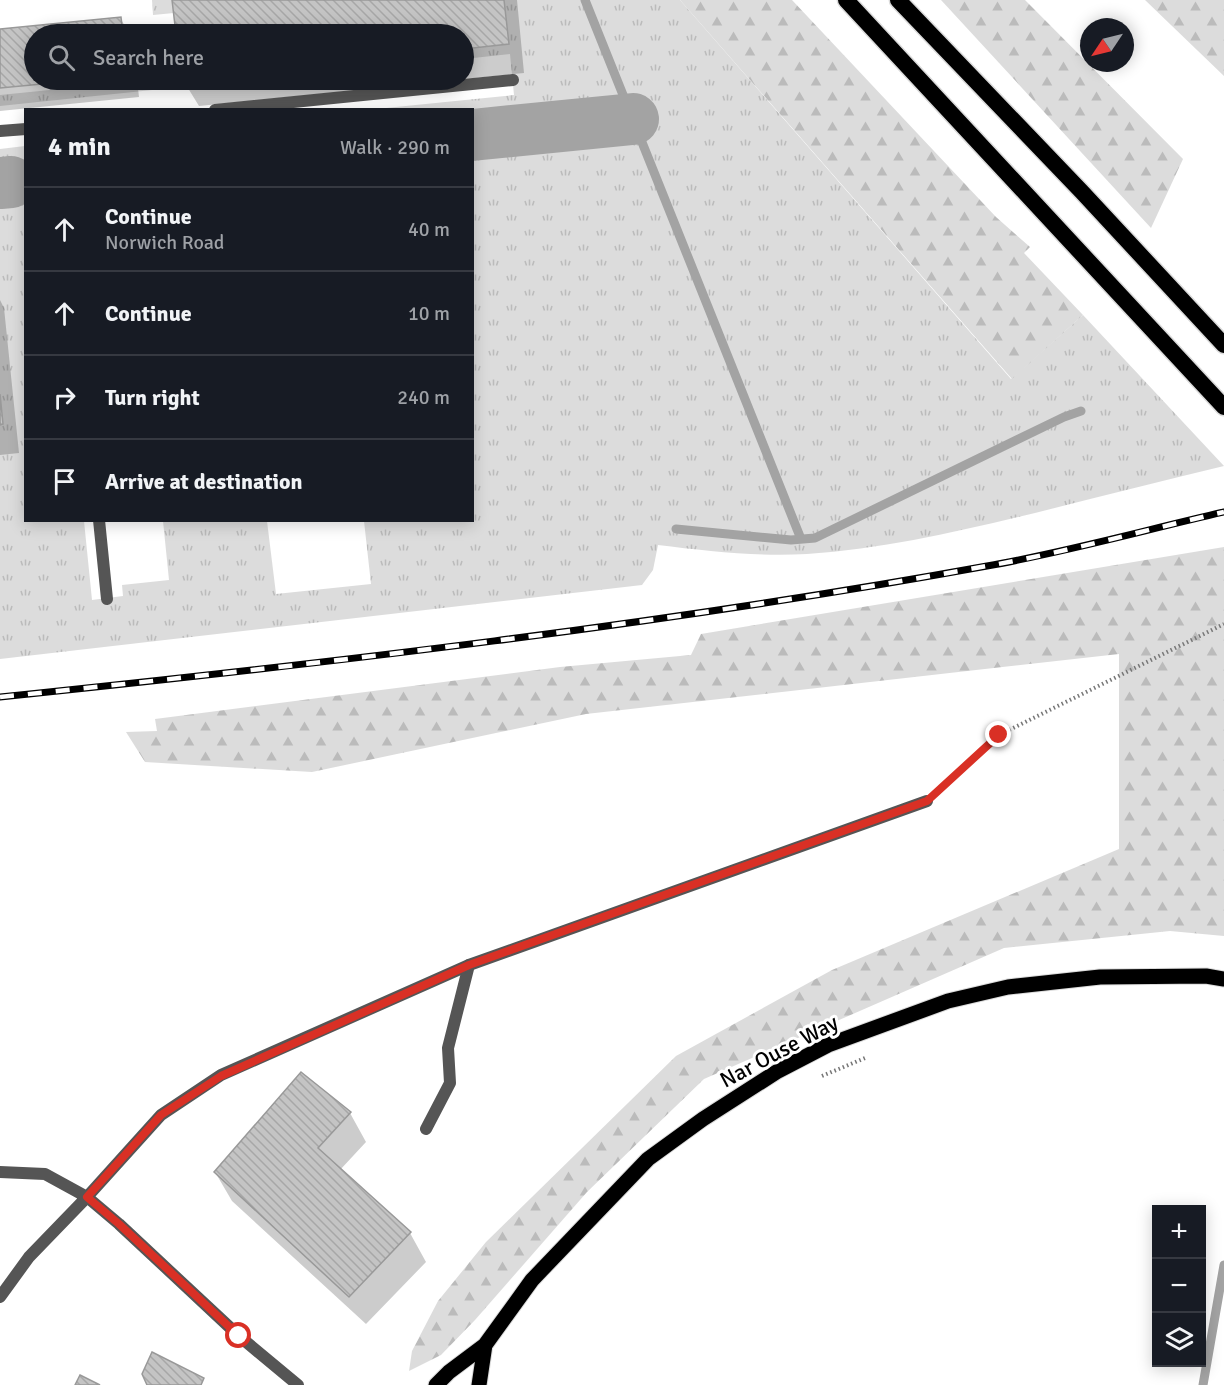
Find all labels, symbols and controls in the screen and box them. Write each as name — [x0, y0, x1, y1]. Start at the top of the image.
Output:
north arrow — [1080, 18, 1134, 72]
search box — [24, 24, 474, 90]
icon: search — [45, 41, 78, 74]
text: Search here — [93, 44, 204, 71]
text: 4 min — [48, 131, 111, 163]
text: Walk · 290 m — [340, 135, 450, 160]
text: Continue — [105, 203, 192, 230]
icon: ahead — [48, 213, 81, 246]
text: 40 m — [408, 217, 450, 242]
text: Norwich Road — [105, 230, 224, 255]
icon: ahead — [48, 297, 81, 330]
text: Continue — [105, 300, 192, 327]
text: 10 m — [408, 301, 450, 326]
icon: right — [48, 381, 81, 414]
text: Turn right — [105, 384, 200, 411]
text: 240 m — [397, 385, 450, 410]
icon: arrive — [48, 465, 81, 498]
text: Arrive at destination — [105, 468, 302, 495]
route end — [985, 721, 1011, 747]
street label: Nar Ouse Way — [715, 1008, 843, 1093]
map controls — [1152, 1205, 1206, 1367]
button: + — [1152, 1205, 1206, 1259]
button: − — [1152, 1259, 1206, 1313]
button: layers — [1152, 1313, 1206, 1367]
route start — [225, 1322, 251, 1348]

